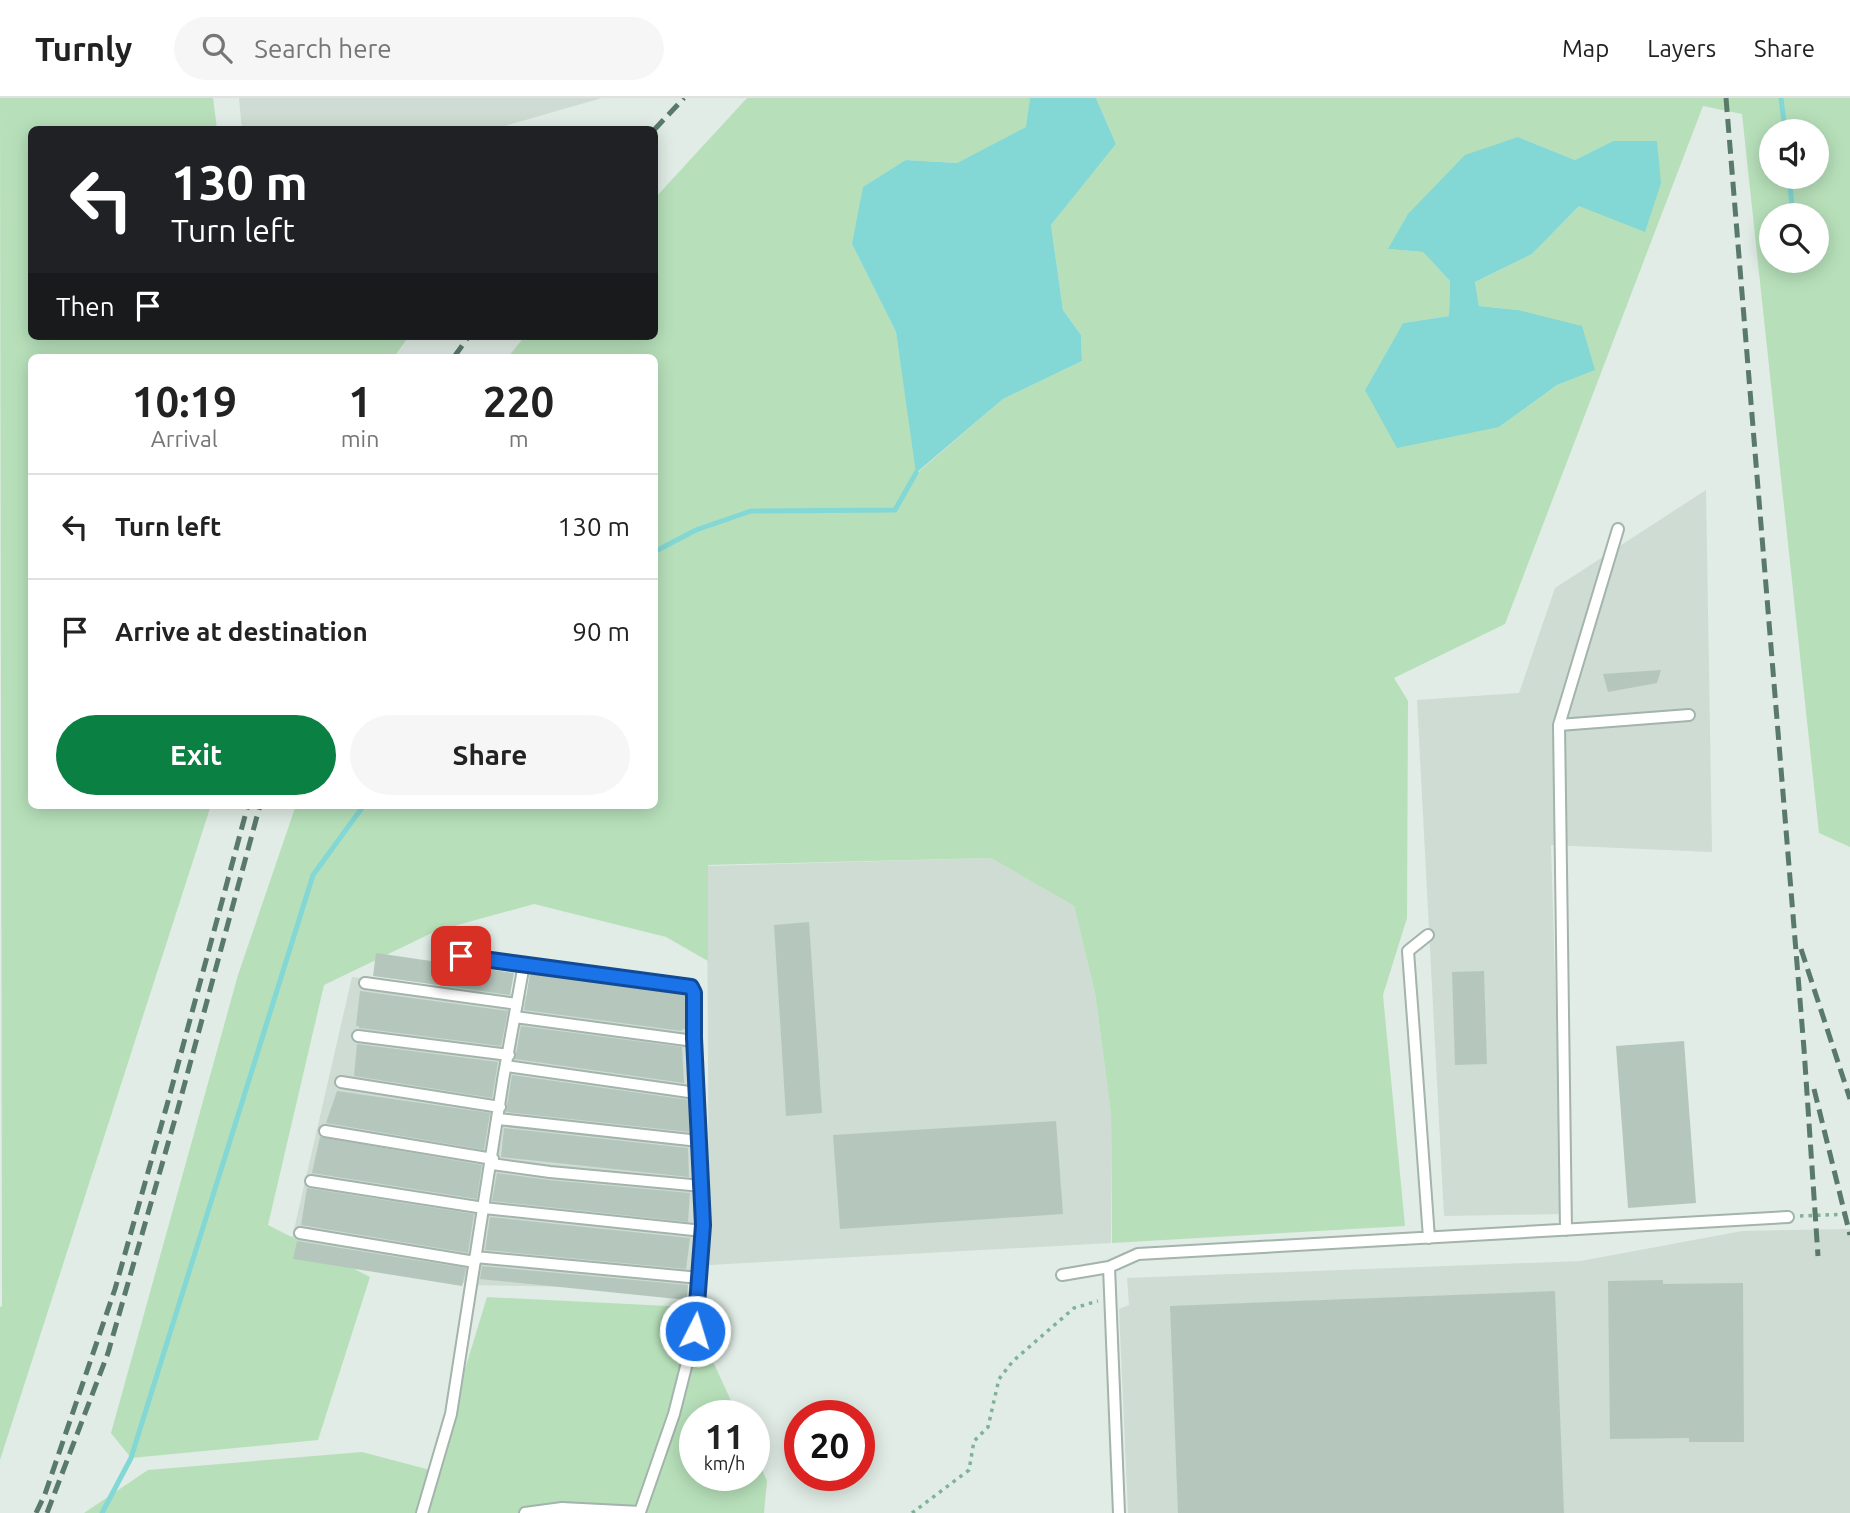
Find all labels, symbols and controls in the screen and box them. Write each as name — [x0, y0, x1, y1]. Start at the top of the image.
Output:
search box — [174, 17, 664, 80]
icon: search — [198, 29, 236, 67]
text: Turnly — [35, 30, 132, 67]
text: Search here — [254, 34, 392, 63]
text: Map — [1562, 35, 1609, 62]
text: Layers — [1647, 35, 1716, 62]
text: Share — [1754, 35, 1815, 62]
map controls — [1759, 119, 1829, 273]
button: sound — [1759, 119, 1829, 189]
icon: left — [56, 154, 147, 245]
text: 130 m — [171, 154, 308, 209]
button: search — [1759, 203, 1829, 273]
text: Turn left — [171, 212, 295, 248]
icon: arrive — [129, 287, 167, 325]
text: Then — [56, 292, 115, 321]
text: 10:19 — [132, 378, 237, 425]
text: 1 — [348, 378, 372, 425]
text: 220 — [483, 378, 554, 425]
text: Arrival — [151, 426, 218, 451]
text: min — [341, 426, 379, 451]
text: m — [509, 426, 529, 451]
icon: left — [56, 508, 94, 546]
text: Turn left — [115, 512, 221, 541]
text: 130 m — [558, 512, 630, 541]
icon: arrive — [56, 613, 94, 651]
text: Arrive at destination — [115, 617, 368, 646]
text: 90 m — [572, 617, 630, 646]
button: Exit — [56, 715, 336, 795]
button: Share — [350, 715, 630, 795]
pin — [431, 926, 491, 986]
icon: arrive — [442, 937, 480, 975]
position arrow — [658, 1294, 732, 1368]
speed limit sign: 20 — [784, 1400, 875, 1491]
text: 11 — [705, 1416, 744, 1456]
text: km/h — [704, 1453, 745, 1473]

